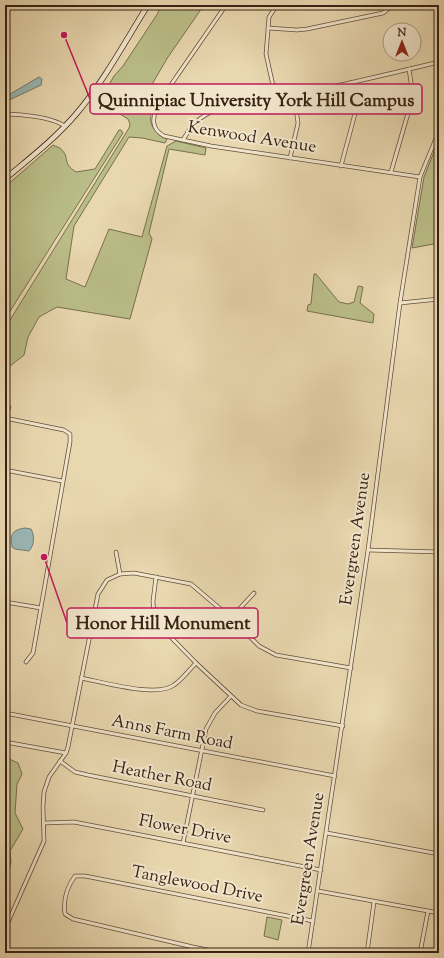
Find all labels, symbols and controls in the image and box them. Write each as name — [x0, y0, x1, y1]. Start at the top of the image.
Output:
north arrow — [382, 22, 422, 62]
text: N — [397, 25, 407, 41]
callout: Quinnipiac University York Hill Campus — [90, 84, 422, 114]
text: Quinnipiac University York Hill Campus — [98, 89, 414, 115]
street label: Kenwood Avenue — [186, 116, 318, 160]
street label: Evergreen Avenue — [335, 471, 377, 607]
callout: Honor Hill Monument — [67, 608, 258, 638]
text: Honor Hill Monument — [76, 612, 251, 638]
street label: Anns Farm Road — [109, 709, 235, 757]
street label: Heather Road — [110, 756, 214, 798]
street label: Evergreen Avenue — [287, 791, 331, 927]
street label: Flower Drive — [137, 809, 233, 851]
street label: Tanglewood Drive — [129, 860, 265, 910]

